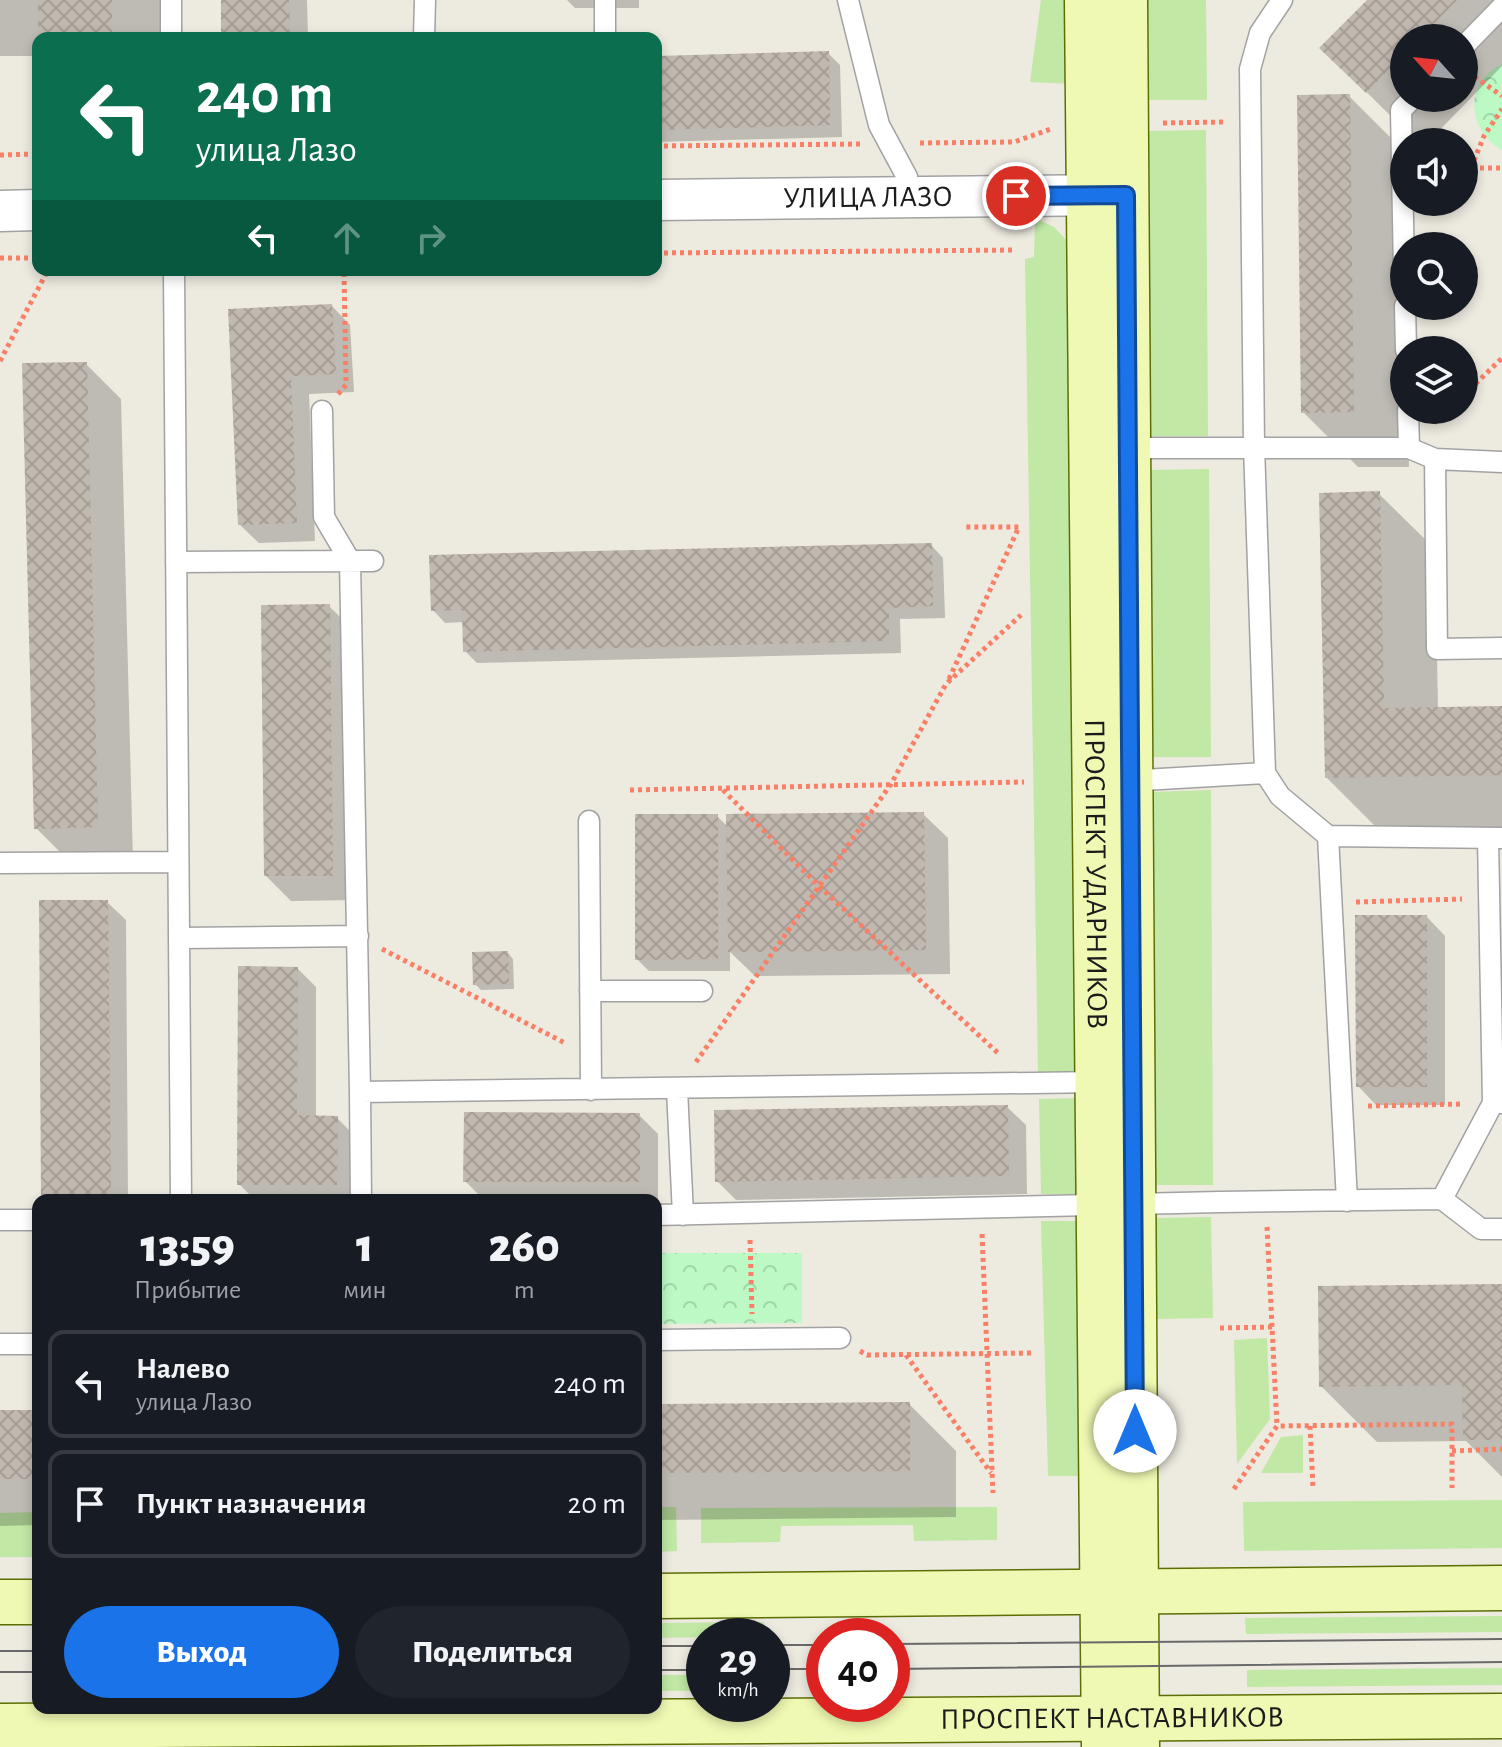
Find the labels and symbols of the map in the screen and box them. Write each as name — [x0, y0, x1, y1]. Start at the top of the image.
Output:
north arrow — [1390, 24, 1478, 112]
pin — [982, 162, 1050, 230]
street label: УЛИЦА ЛАЗО — [783, 182, 953, 214]
street label: ПРОСПЕКТ УДАРНИКОВ — [1079, 719, 1112, 1029]
position arrow — [1093, 1389, 1177, 1473]
speed limit sign: 40 — [806, 1618, 910, 1722]
street label: ПРОСПЕКТ НАСТАВНИКОВ — [940, 1702, 1284, 1735]

